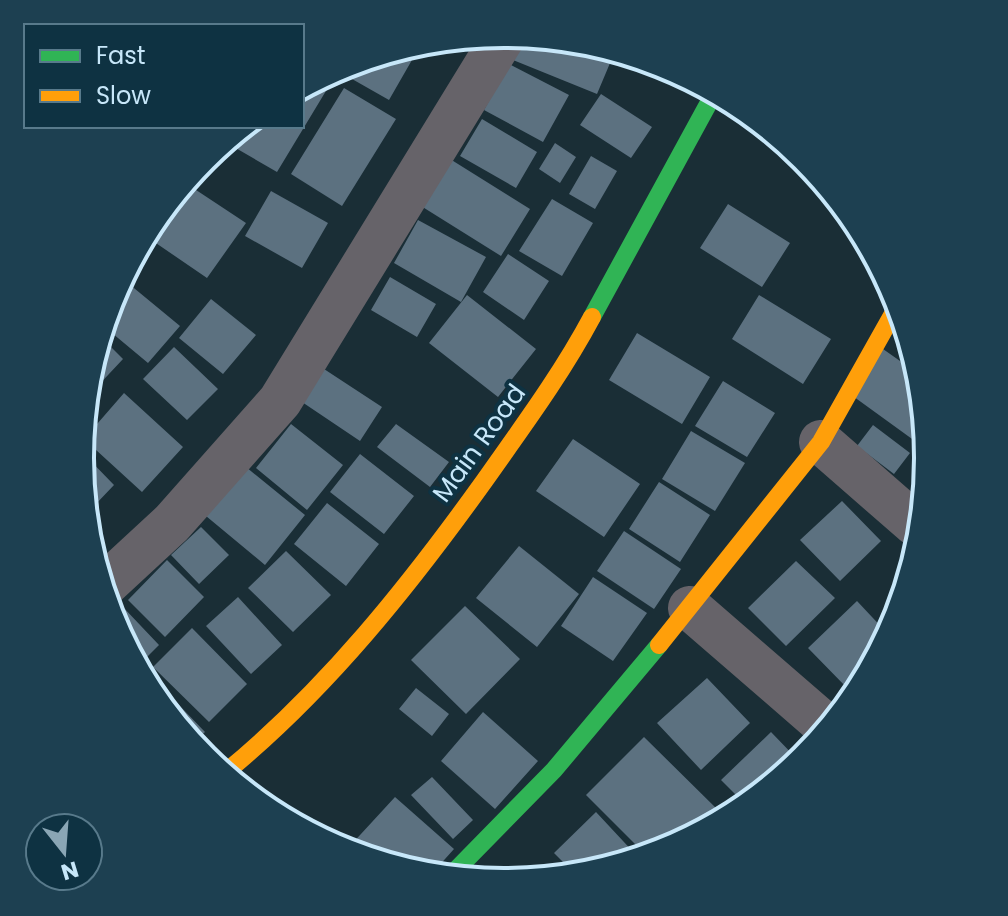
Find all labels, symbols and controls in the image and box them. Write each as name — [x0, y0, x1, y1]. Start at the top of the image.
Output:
legend — [24, 24, 304, 128]
text: Fast — [96, 39, 146, 72]
text: Slow — [96, 79, 151, 112]
street label: Main Road — [424, 377, 534, 509]
north arrow — [24, 812, 104, 892]
text: N — [57, 853, 82, 888]

